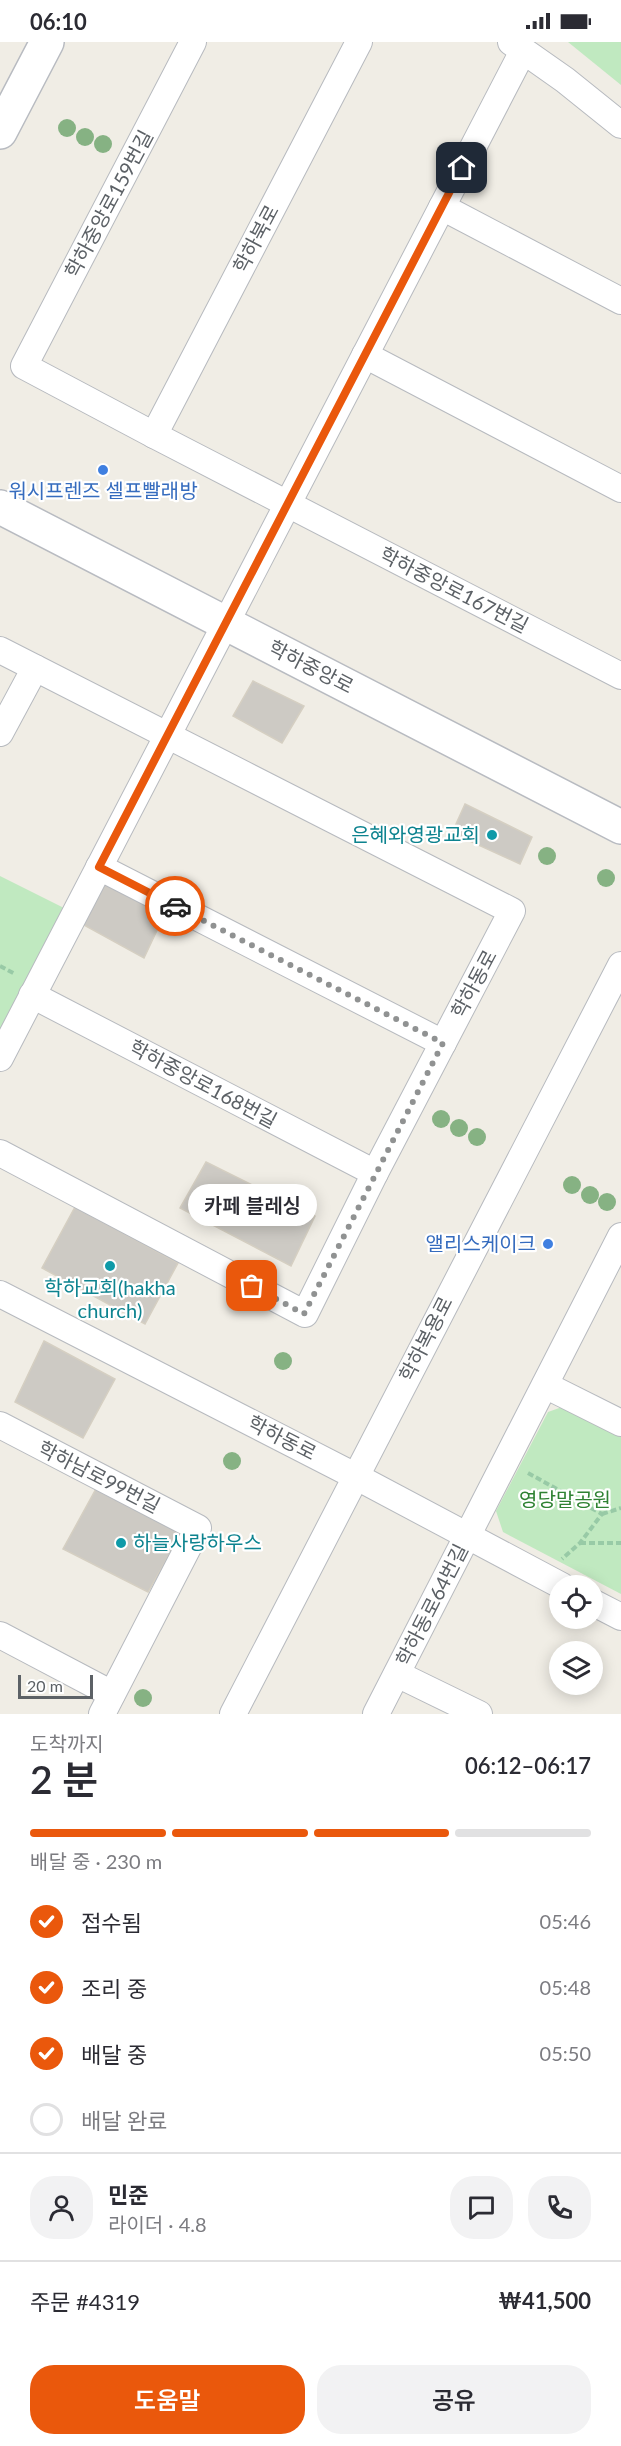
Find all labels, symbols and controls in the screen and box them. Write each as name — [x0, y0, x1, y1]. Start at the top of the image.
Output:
text: 06:10 — [30, 8, 87, 35]
street label: 학하중앙로159번길 — [59, 126, 157, 281]
pin — [436, 142, 487, 193]
icon: home — [445, 151, 478, 184]
street label: 학하북로 — [227, 200, 283, 277]
marker: 워시프렌즈 셀프빨래방 — [96, 463, 110, 477]
place label: 워시프렌즈 셀프빨래방 — [8, 478, 198, 502]
street label: 학하중앙로167번길 — [376, 541, 533, 637]
street label: 학하중앙로 — [265, 635, 358, 698]
place label: 은혜와영광교회 — [351, 822, 480, 846]
marker: 은혜와영광교회 — [485, 828, 499, 842]
courier — [145, 876, 205, 936]
icon: car — [159, 890, 192, 923]
street label: 학하동로 — [445, 945, 501, 1022]
street label: 학하중앙로168번길 — [126, 1034, 281, 1132]
callout: 카페 블레싱 — [188, 1184, 316, 1226]
text: 카페 블레싱 — [204, 1193, 301, 1217]
place label: 앨리스케이크 — [426, 1231, 536, 1255]
marker: 앨리스케이크 — [541, 1237, 555, 1251]
marker: 학하교회(hakha church) — [103, 1259, 117, 1273]
pin — [226, 1260, 277, 1311]
icon: bag — [235, 1269, 268, 1302]
place label: 학하교회(hakha church) — [44, 1275, 176, 1322]
street label: 학하복용로 — [394, 1292, 457, 1385]
street label: 학하동로 — [244, 1410, 321, 1465]
street label: 학하남로99번길 — [34, 1435, 164, 1517]
park label: 영당말공원 — [519, 1487, 611, 1511]
place label: 하늘사랑하우스 — [133, 1530, 262, 1554]
marker: 하늘사랑하우스 — [114, 1536, 128, 1550]
street label: 학하동로64번길 — [390, 1540, 472, 1670]
map controls — [549, 1575, 603, 1695]
button: locate — [549, 1575, 603, 1629]
button: layers — [549, 1641, 603, 1695]
scale bar — [18, 1672, 93, 1700]
text: 20 m — [27, 1676, 63, 1695]
text: 도착까지 — [30, 1731, 104, 1755]
text: 06:12–06:17 — [465, 1752, 591, 1779]
text: 2 분 — [30, 1756, 98, 1802]
text: 배달 중 · 230 m — [30, 1849, 162, 1873]
icon: check — [30, 1905, 63, 1938]
text: 접수됨 — [81, 1909, 142, 1936]
text: 05:46 — [540, 1909, 591, 1933]
icon: check — [30, 1971, 63, 2004]
text: 조리 중 — [81, 1975, 147, 2002]
text: 05:48 — [540, 1975, 591, 1999]
icon: check — [30, 2037, 63, 2070]
text: 배달 중 — [81, 2041, 147, 2068]
text: 05:50 — [540, 2041, 591, 2065]
text: 배달 완료 — [81, 2107, 168, 2134]
button: person — [30, 2176, 93, 2239]
button: chat — [450, 2176, 513, 2239]
button: phone — [528, 2176, 591, 2239]
text: 민준 — [108, 2181, 148, 2208]
text: 라이더 · 4.8 — [108, 2212, 207, 2236]
text: ₩41,500 — [498, 2287, 591, 2314]
text: 주문 #4319 — [30, 2288, 140, 2315]
button: 도움말 — [30, 2365, 305, 2434]
button: 공유 — [317, 2365, 591, 2434]

